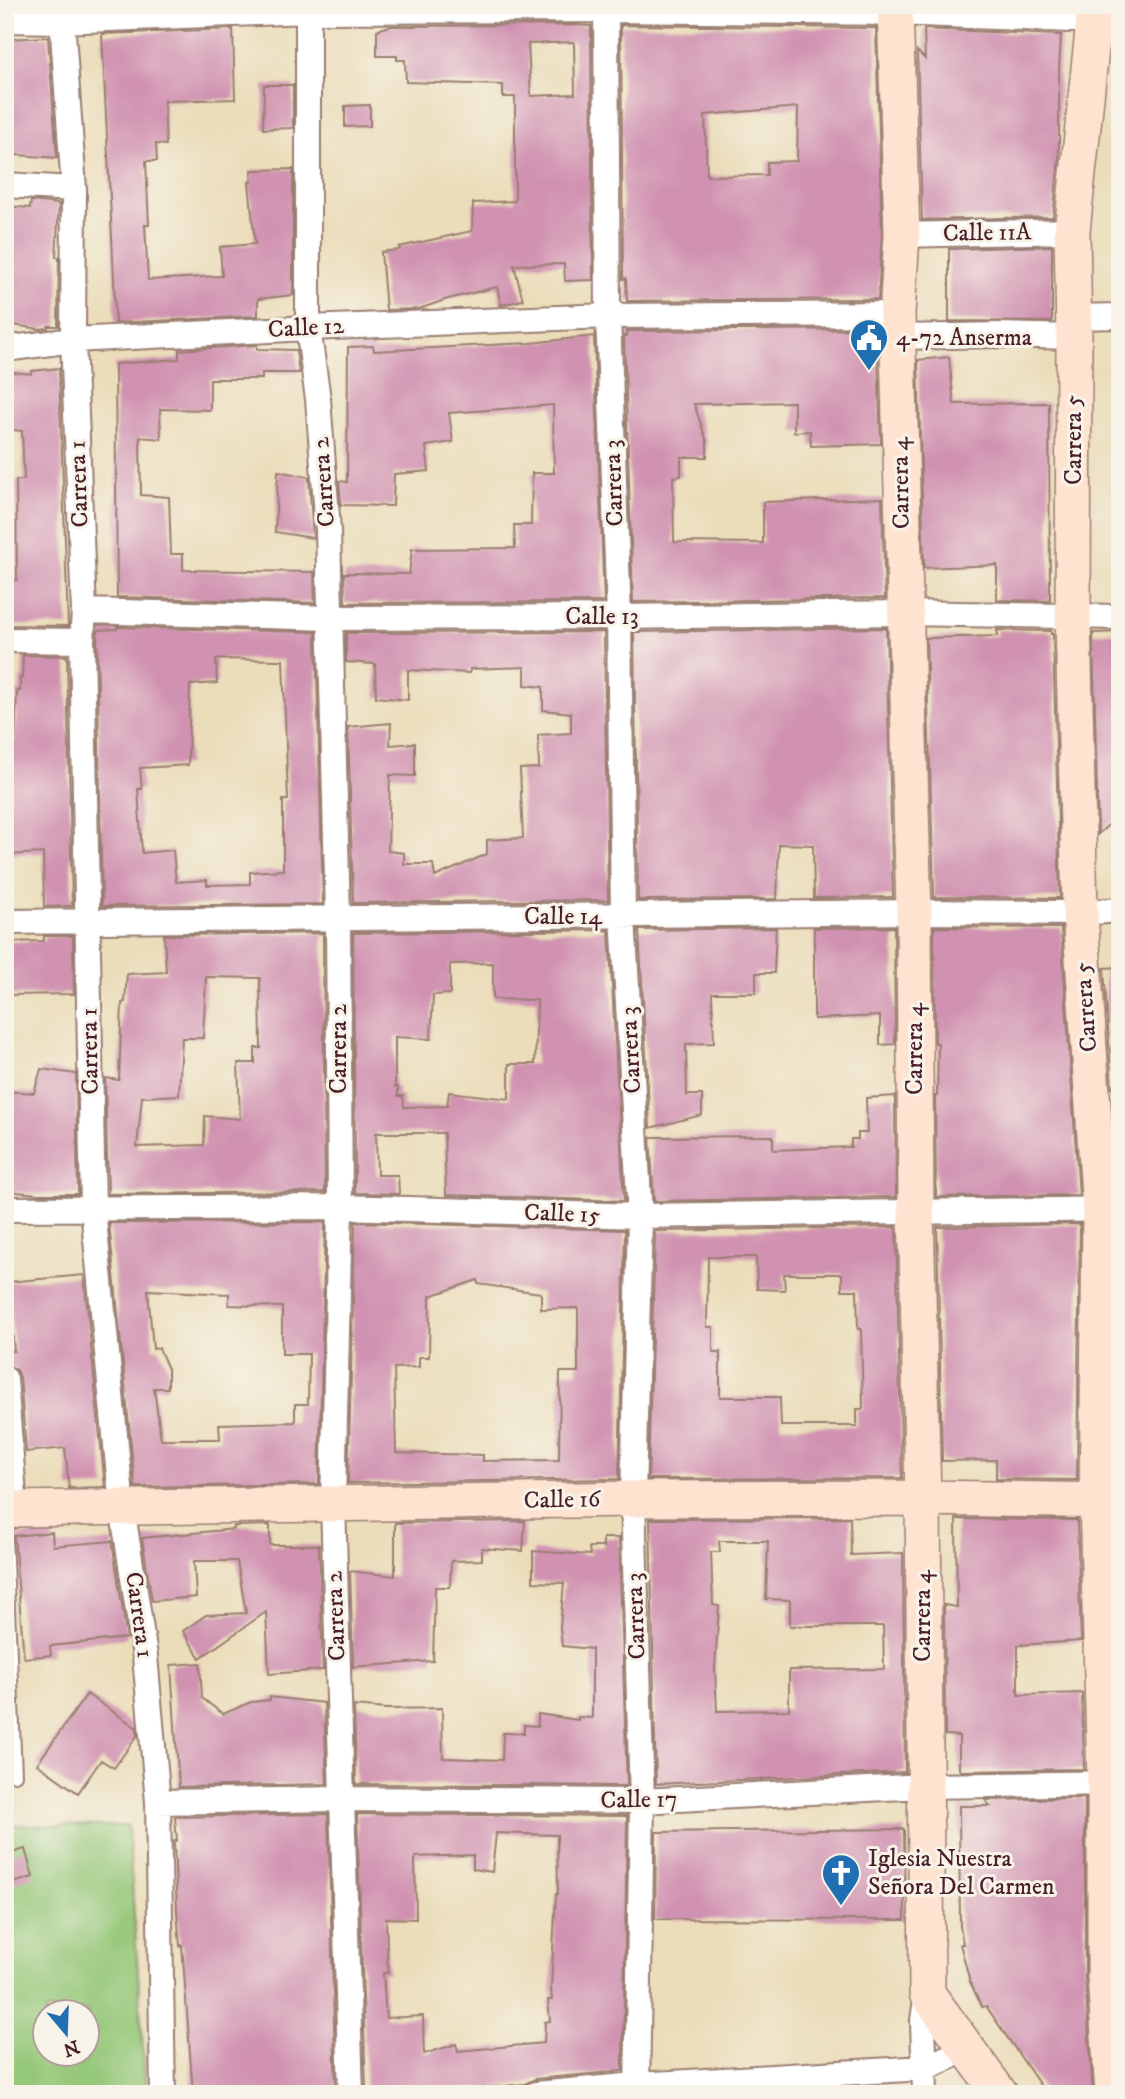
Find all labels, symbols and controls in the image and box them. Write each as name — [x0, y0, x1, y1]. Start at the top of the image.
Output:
street label: Calle 11A — [943, 217, 1032, 249]
street label: Calle 12 — [267, 311, 345, 345]
public building icon: 4-72 Anserma — [848, 317, 890, 372]
place label: 4-72 Anserma — [896, 323, 1033, 353]
street label: Carrera 5 — [1059, 395, 1089, 485]
street label: Carrera 2 — [306, 436, 342, 528]
street label: Carrera 4 — [885, 436, 917, 529]
street label: Carrera 3 — [597, 439, 631, 527]
street label: Carrera 1 — [62, 440, 96, 528]
street label: Calle 13 — [565, 602, 639, 632]
street label: Calle 14 — [524, 902, 603, 932]
street label: Carrera 5 — [1068, 961, 1104, 1053]
street label: Carrera 4 — [900, 1002, 930, 1095]
street label: Carrera 2 — [324, 1004, 354, 1094]
street label: Carrera 3 — [614, 1006, 648, 1094]
street label: Carrera 1 — [74, 1007, 106, 1095]
street label: Calle 15 — [523, 1198, 601, 1230]
street label: Calle 16 — [523, 1484, 602, 1516]
street label: Carrera 4 — [908, 1569, 938, 1662]
street label: Carrera 1 — [118, 1570, 160, 1660]
street label: Carrera 2 — [319, 1570, 353, 1662]
street label: Carrera 3 — [619, 1572, 653, 1660]
street label: Calle 17 — [600, 1784, 678, 1816]
place label: Iglesia Nuestra Señora Del Carmen — [868, 1844, 1055, 1902]
church icon: Iglesia Nuestra Señora Del Carmen — [820, 1852, 862, 1907]
north arrow — [32, 1997, 102, 2068]
text: N — [60, 2034, 82, 2061]

